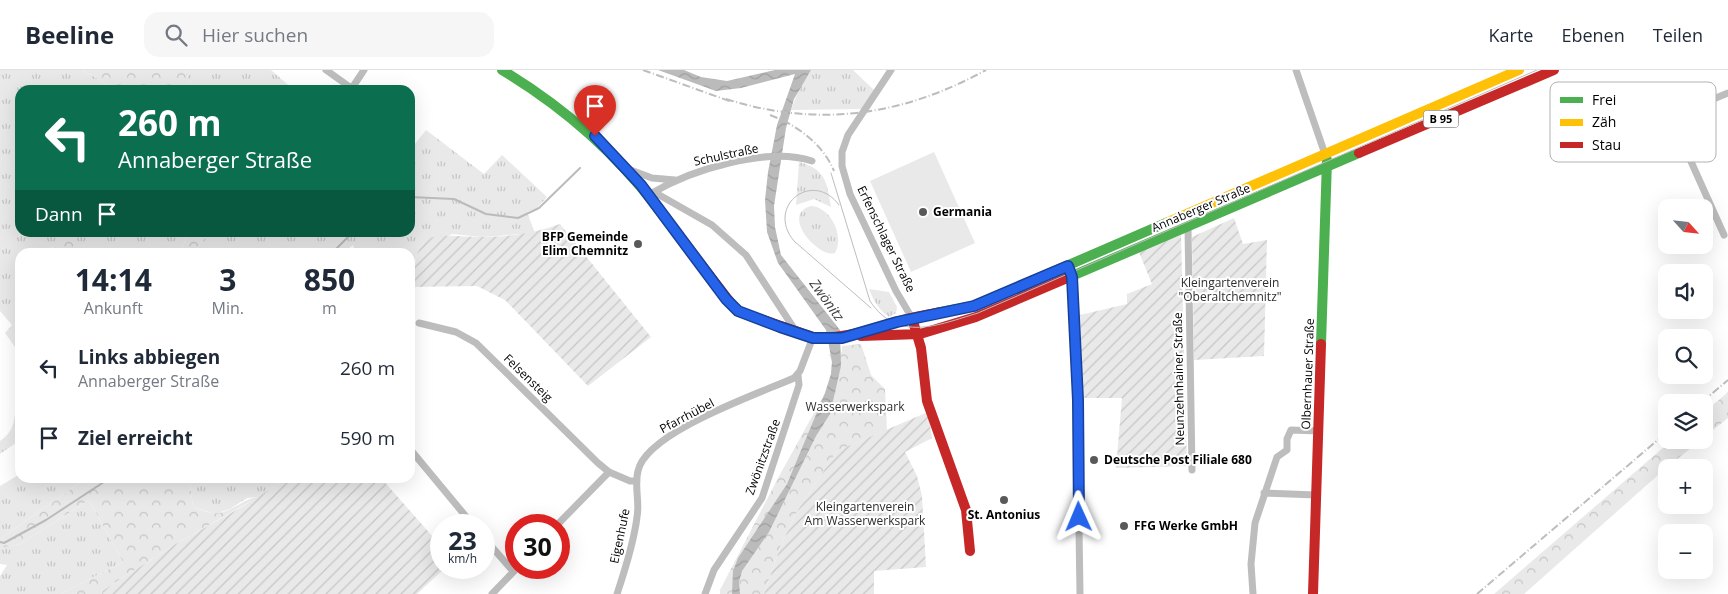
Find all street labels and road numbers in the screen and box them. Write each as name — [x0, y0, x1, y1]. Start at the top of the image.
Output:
road number: B 95 — [1424, 111, 1458, 128]
street label: Schulstraße — [692, 139, 760, 170]
street label: Annaberger Straße — [1149, 179, 1253, 236]
street label: Erfenschlager Straße — [853, 183, 920, 295]
street label: Neunzehnhainer Straße — [1169, 312, 1188, 446]
street label: Olbernhauer Straße — [1297, 318, 1318, 430]
street label: Felsensteig — [500, 350, 557, 406]
street label: Pfarrhübel — [656, 394, 717, 437]
street label: Zwönitzstraße — [741, 416, 784, 497]
street label: Eigenhufe — [605, 507, 634, 565]

